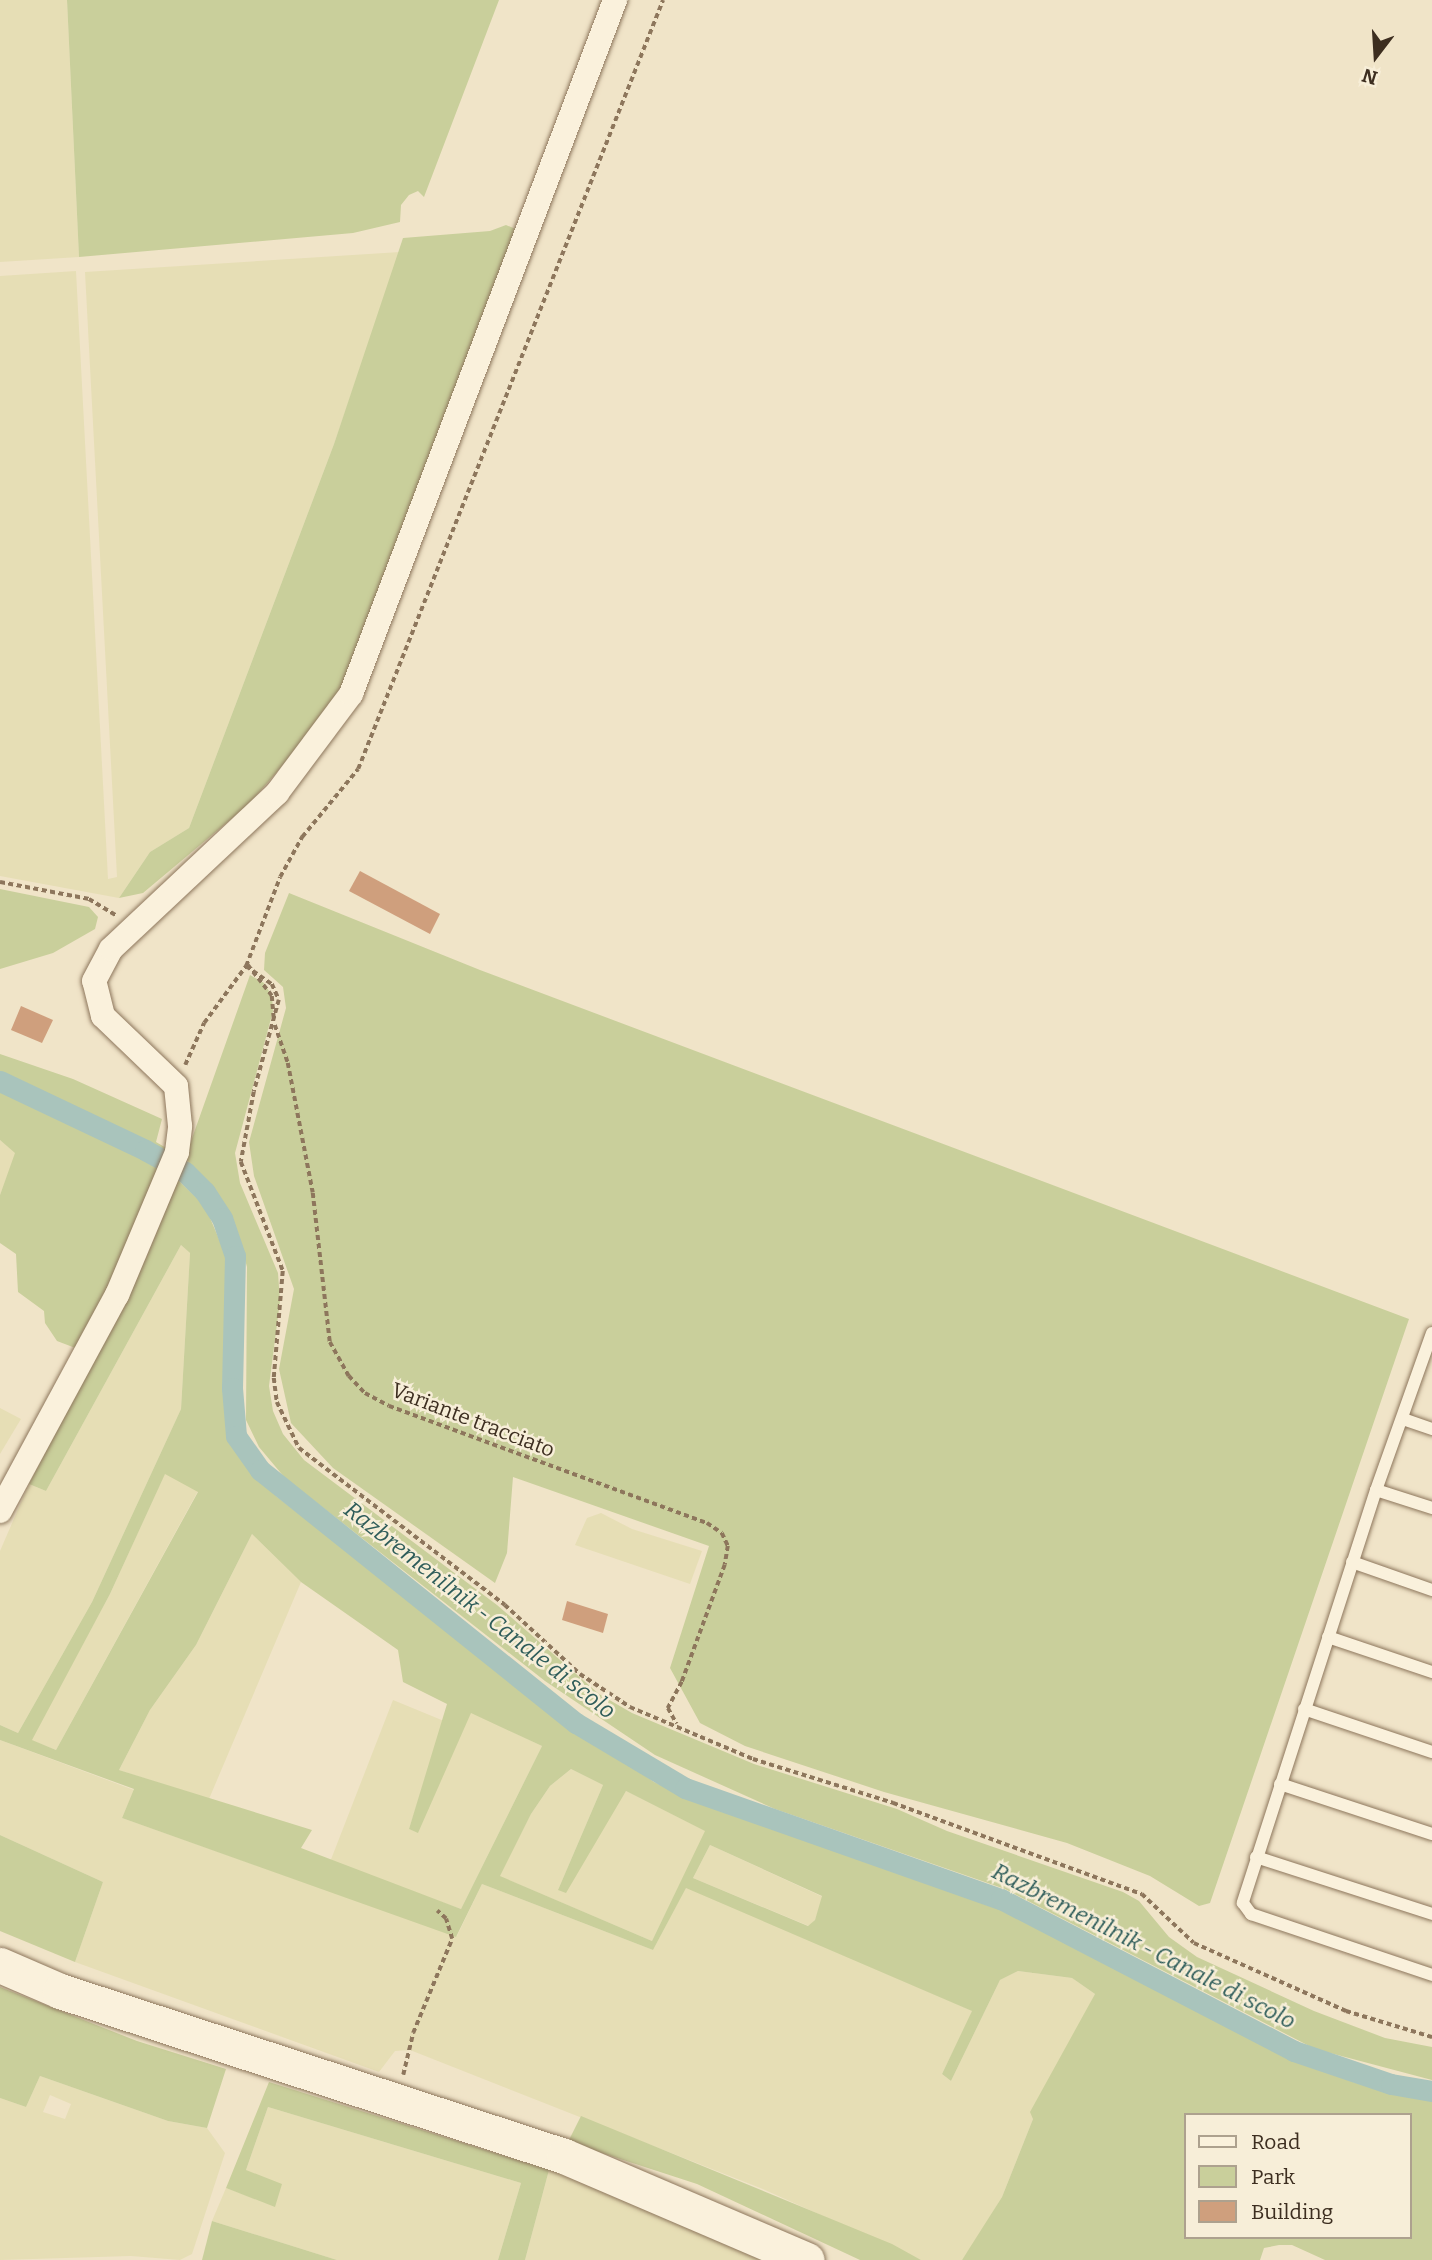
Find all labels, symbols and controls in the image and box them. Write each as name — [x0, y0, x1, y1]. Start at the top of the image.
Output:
north arrow — [1341, 21, 1411, 91]
text: N — [1359, 63, 1380, 90]
street label: Variante tracciato — [388, 1377, 558, 1463]
water label: Razbremenilnik - Canale di scolo — [339, 1495, 621, 1725]
water label: Razbremenilnik - Canale di scolo — [988, 1857, 1300, 2035]
legend — [1184, 2113, 1411, 2239]
text: Road — [1251, 2129, 1300, 2155]
text: Park — [1251, 2164, 1295, 2190]
text: Building — [1251, 2199, 1333, 2225]

